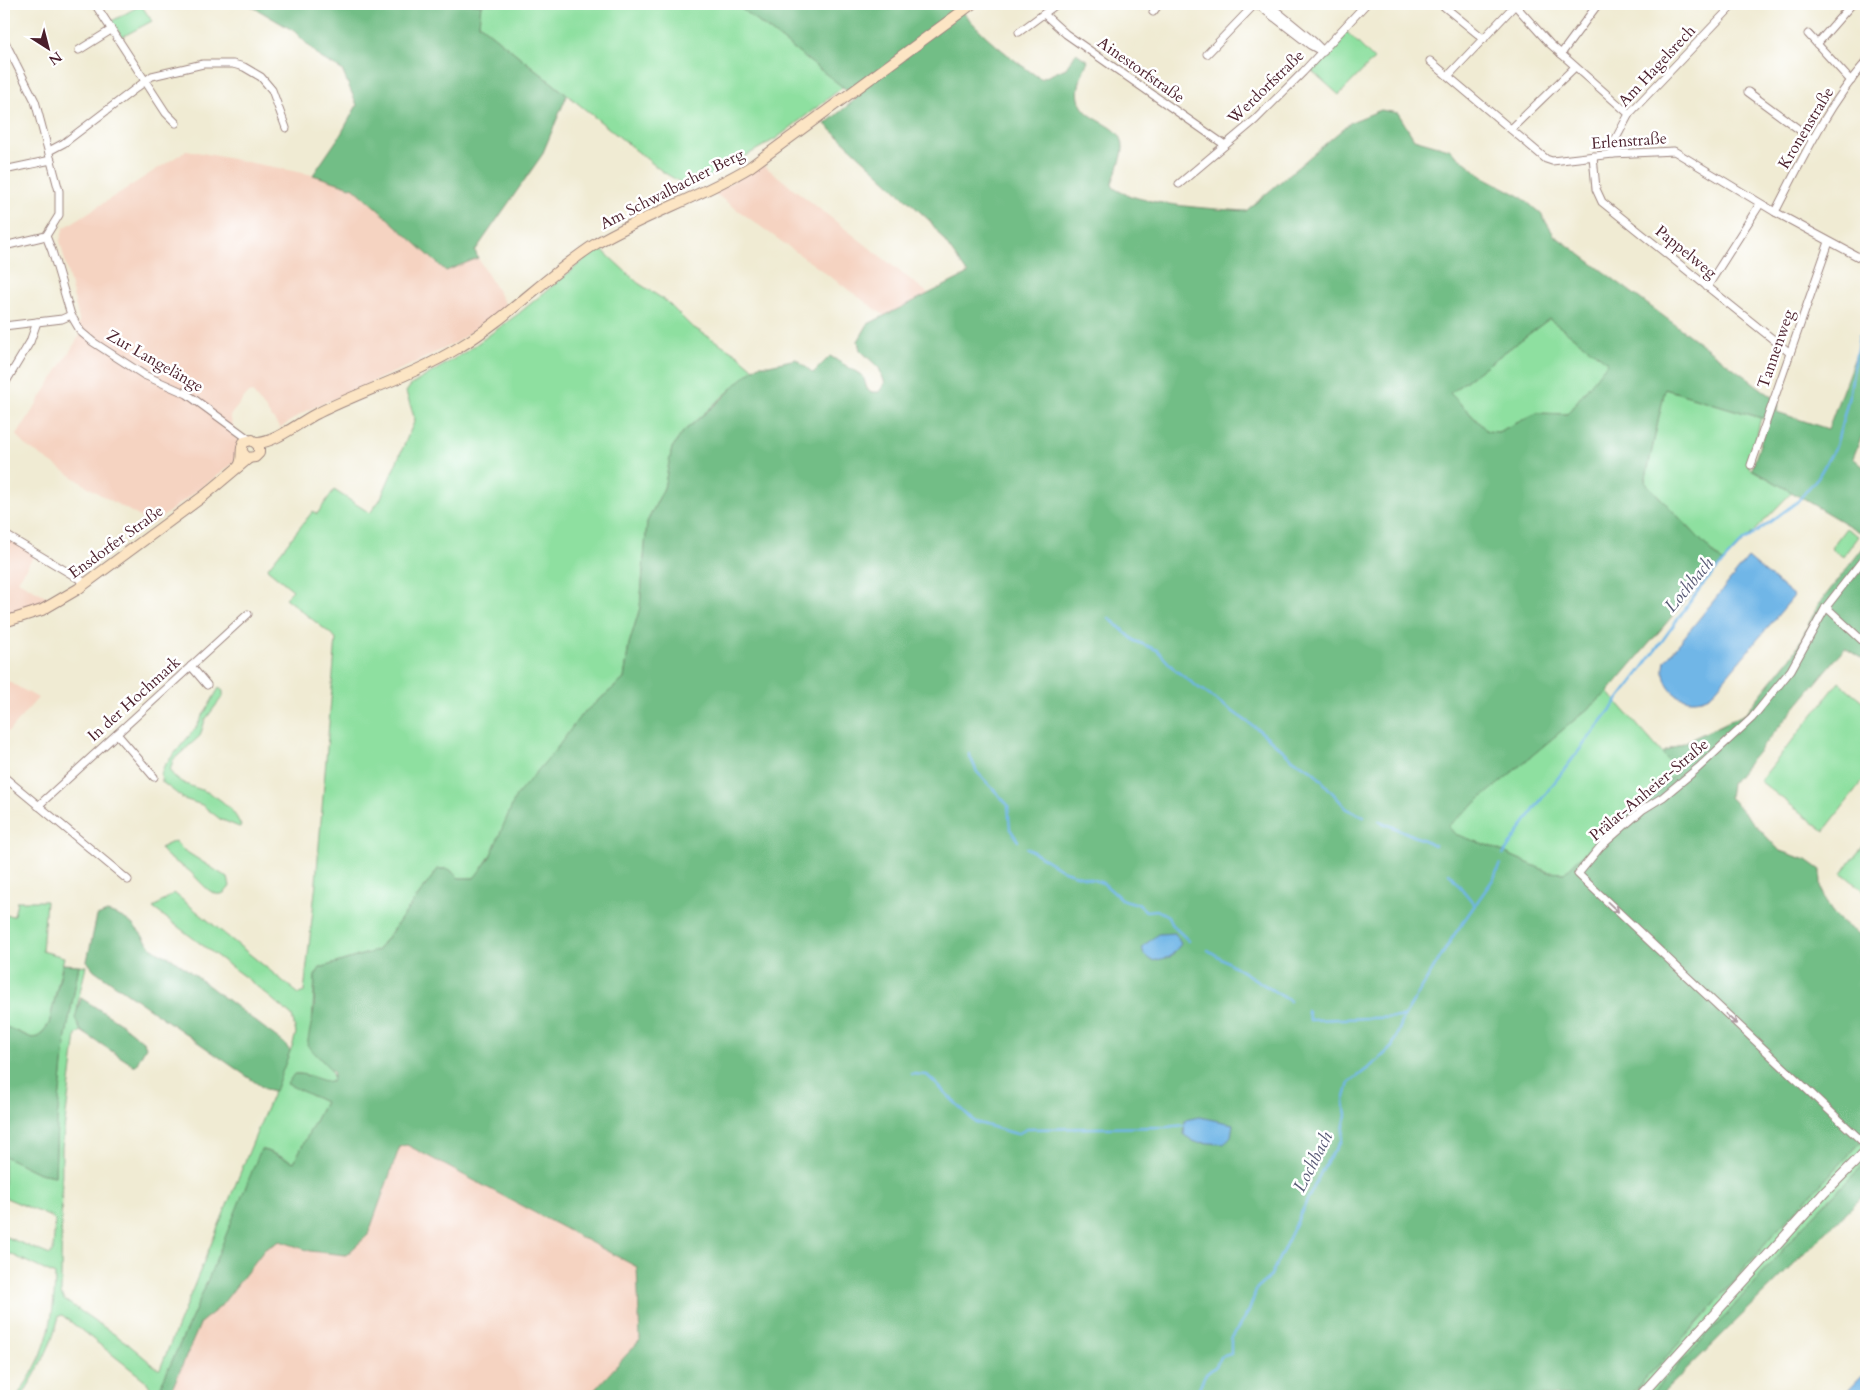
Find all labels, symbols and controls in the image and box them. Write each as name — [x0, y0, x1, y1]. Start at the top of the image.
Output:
street label: Am Hagelsrech — [1613, 20, 1701, 112]
north arrow — [22, 22, 72, 72]
street label: Ainestorfstraße — [1093, 32, 1189, 108]
street label: Werdorfstraße — [1222, 45, 1309, 130]
text: N — [45, 47, 66, 69]
street label: Kronenstraße — [1773, 83, 1839, 173]
street label: Erlenstraße — [1590, 127, 1668, 155]
street label: Am Schwalbacher Berg — [596, 143, 748, 235]
street label: Pappelweg — [1650, 220, 1722, 284]
street label: Tannenweg — [1752, 307, 1800, 391]
street label: Zur Langelänge — [102, 324, 208, 398]
street label: Ensdorfer Straße — [64, 500, 168, 584]
water label: Lochbach — [1659, 552, 1720, 618]
street label: In der Hochmark — [83, 651, 185, 747]
street label: Prälat-Anheier-Straße — [1585, 734, 1713, 846]
one-way arrow — [1607, 901, 1620, 913]
one-way arrow — [1725, 1013, 1738, 1025]
water label: Lochbach — [1287, 1127, 1339, 1197]

